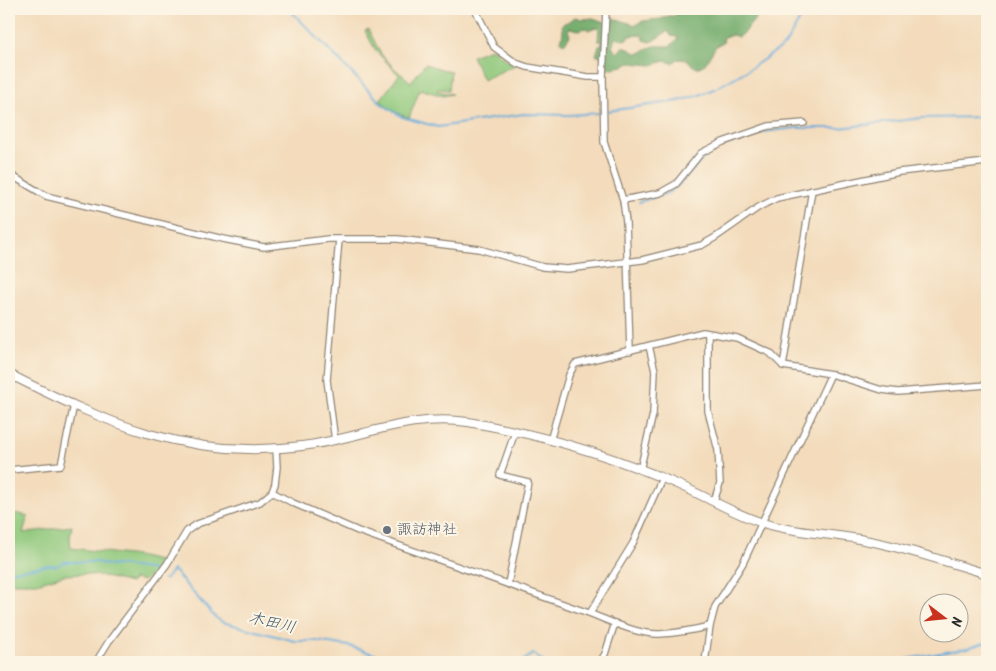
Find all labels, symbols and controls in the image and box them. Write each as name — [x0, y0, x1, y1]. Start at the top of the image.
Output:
place label: 諏訪神社 — [397, 518, 457, 542]
marker: 諏訪神社 — [381, 524, 393, 536]
north arrow — [918, 594, 968, 644]
water label: 木田川 — [246, 605, 298, 641]
text: N — [944, 614, 967, 629]

